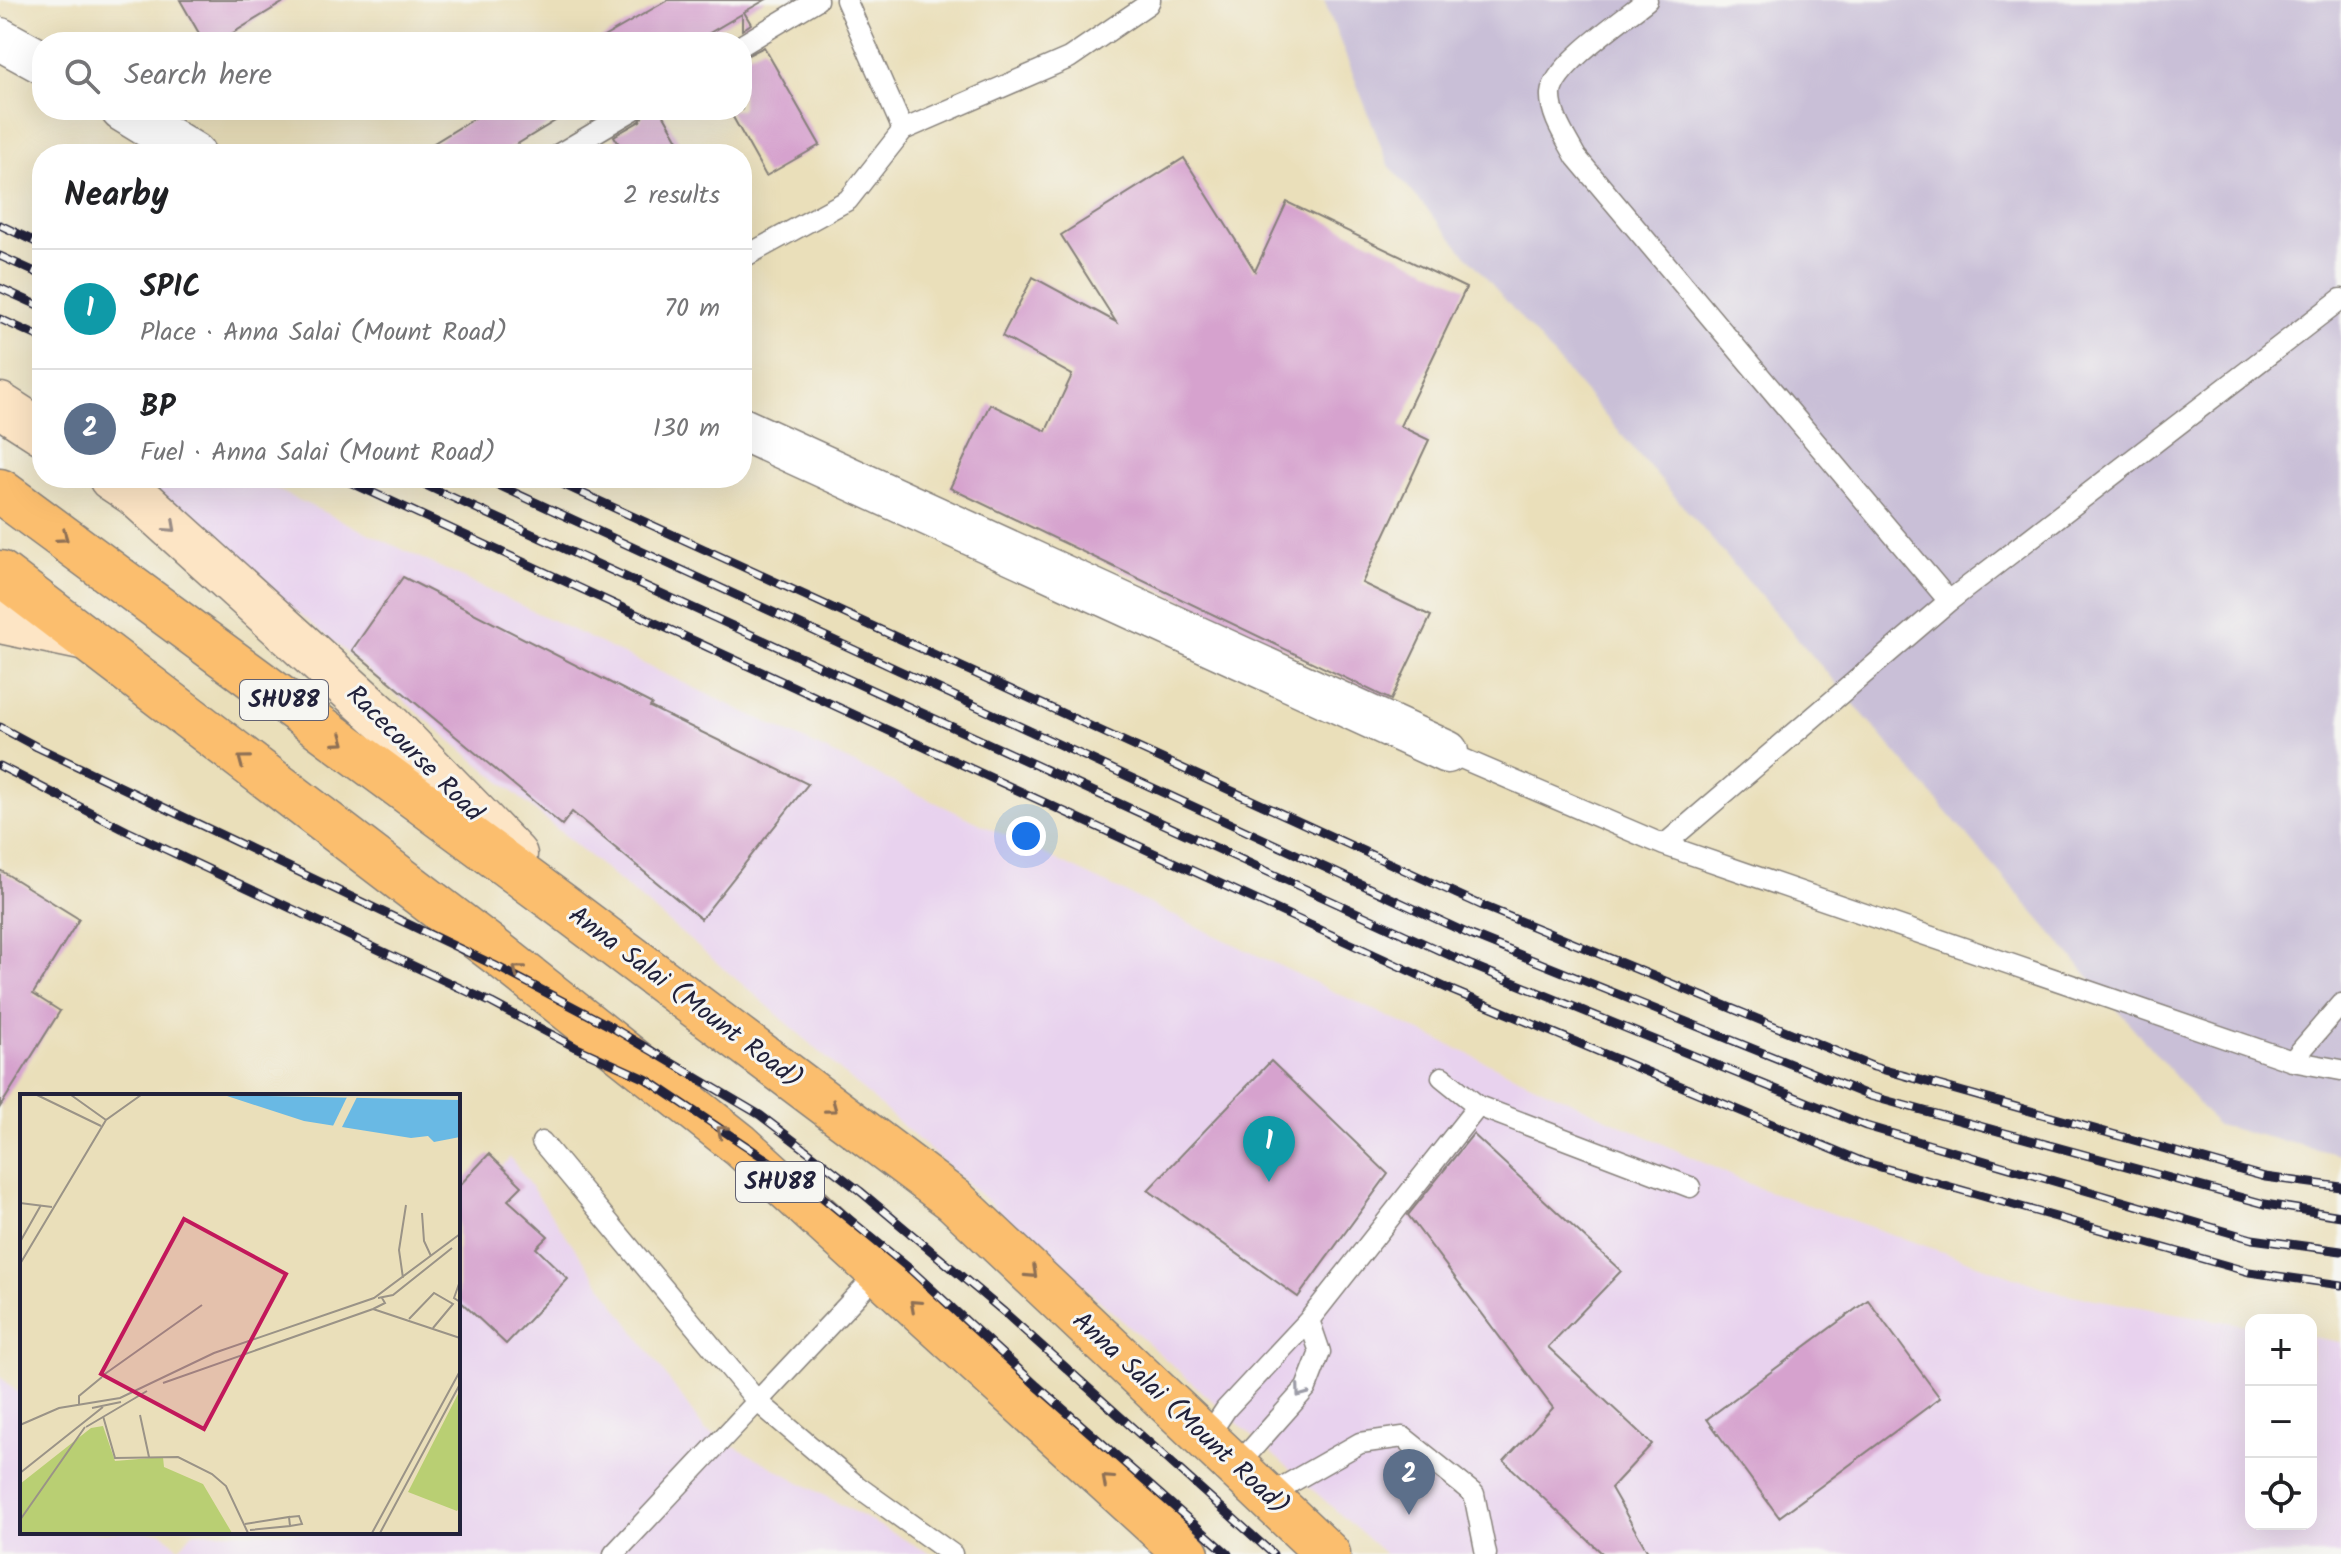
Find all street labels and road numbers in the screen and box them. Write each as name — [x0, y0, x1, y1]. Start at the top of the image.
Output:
street label: Racecourse Road — [335, 675, 493, 833]
road number: SHU88 — [240, 680, 328, 720]
street label: Anna Salai (Mount Road) — [559, 896, 811, 1100]
road number: SHU88 — [736, 1162, 824, 1202]
street label: Anna Salai (Mount Road) — [1062, 1302, 1298, 1526]

